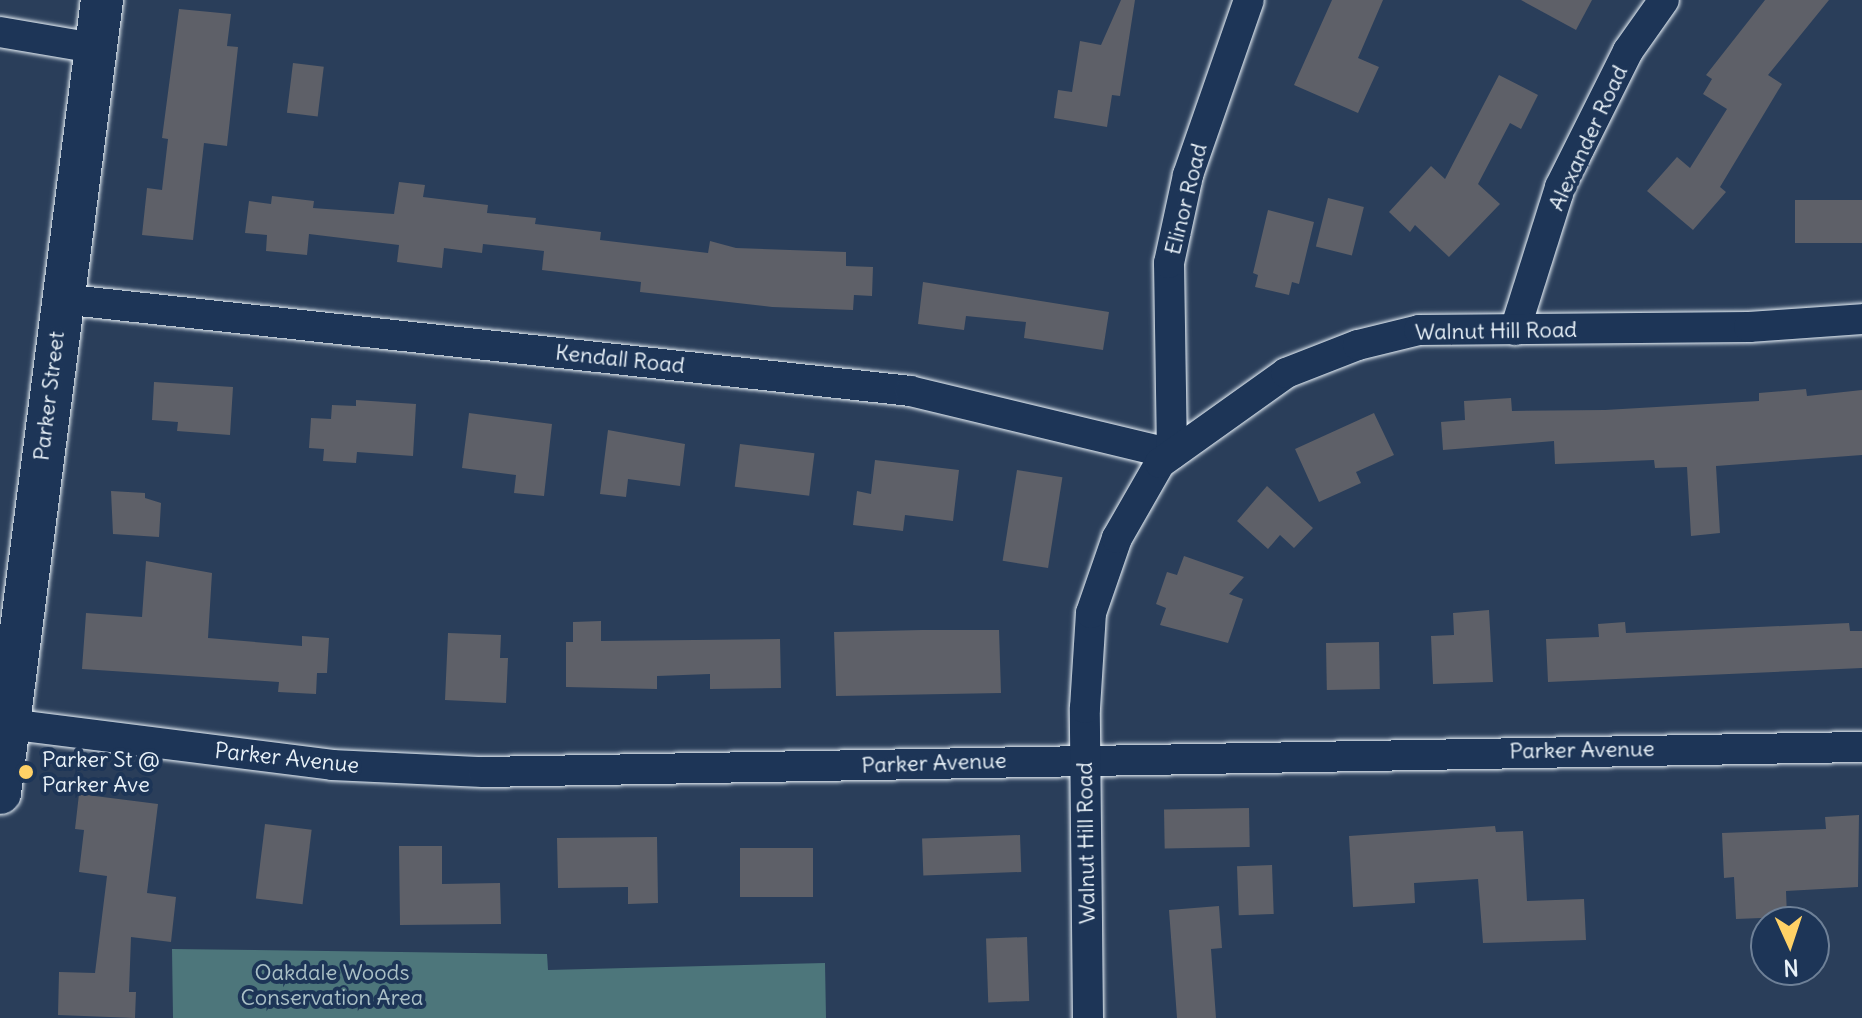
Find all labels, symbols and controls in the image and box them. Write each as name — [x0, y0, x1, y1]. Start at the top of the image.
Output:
street label: Alexander Road — [1543, 61, 1633, 215]
street label: Elinor Road — [1159, 141, 1213, 257]
street label: Walnut Hill Road — [1415, 316, 1577, 346]
street label: Parker Street — [28, 330, 70, 462]
street label: Kendall Road — [554, 339, 686, 379]
street label: Parker Avenue — [1509, 736, 1655, 764]
street label: Parker Avenue — [213, 737, 361, 779]
place label: Parker St @ Parker Ave — [42, 746, 160, 798]
street label: Parker Avenue — [861, 747, 1007, 779]
street label: Walnut Hill Road — [1071, 762, 1101, 924]
marker: Parker St @ Parker Ave — [17, 763, 35, 781]
north arrow — [1750, 906, 1830, 986]
text: N — [1783, 954, 1799, 982]
park label: Oakdale Woods Conservation Area — [241, 959, 423, 1010]

